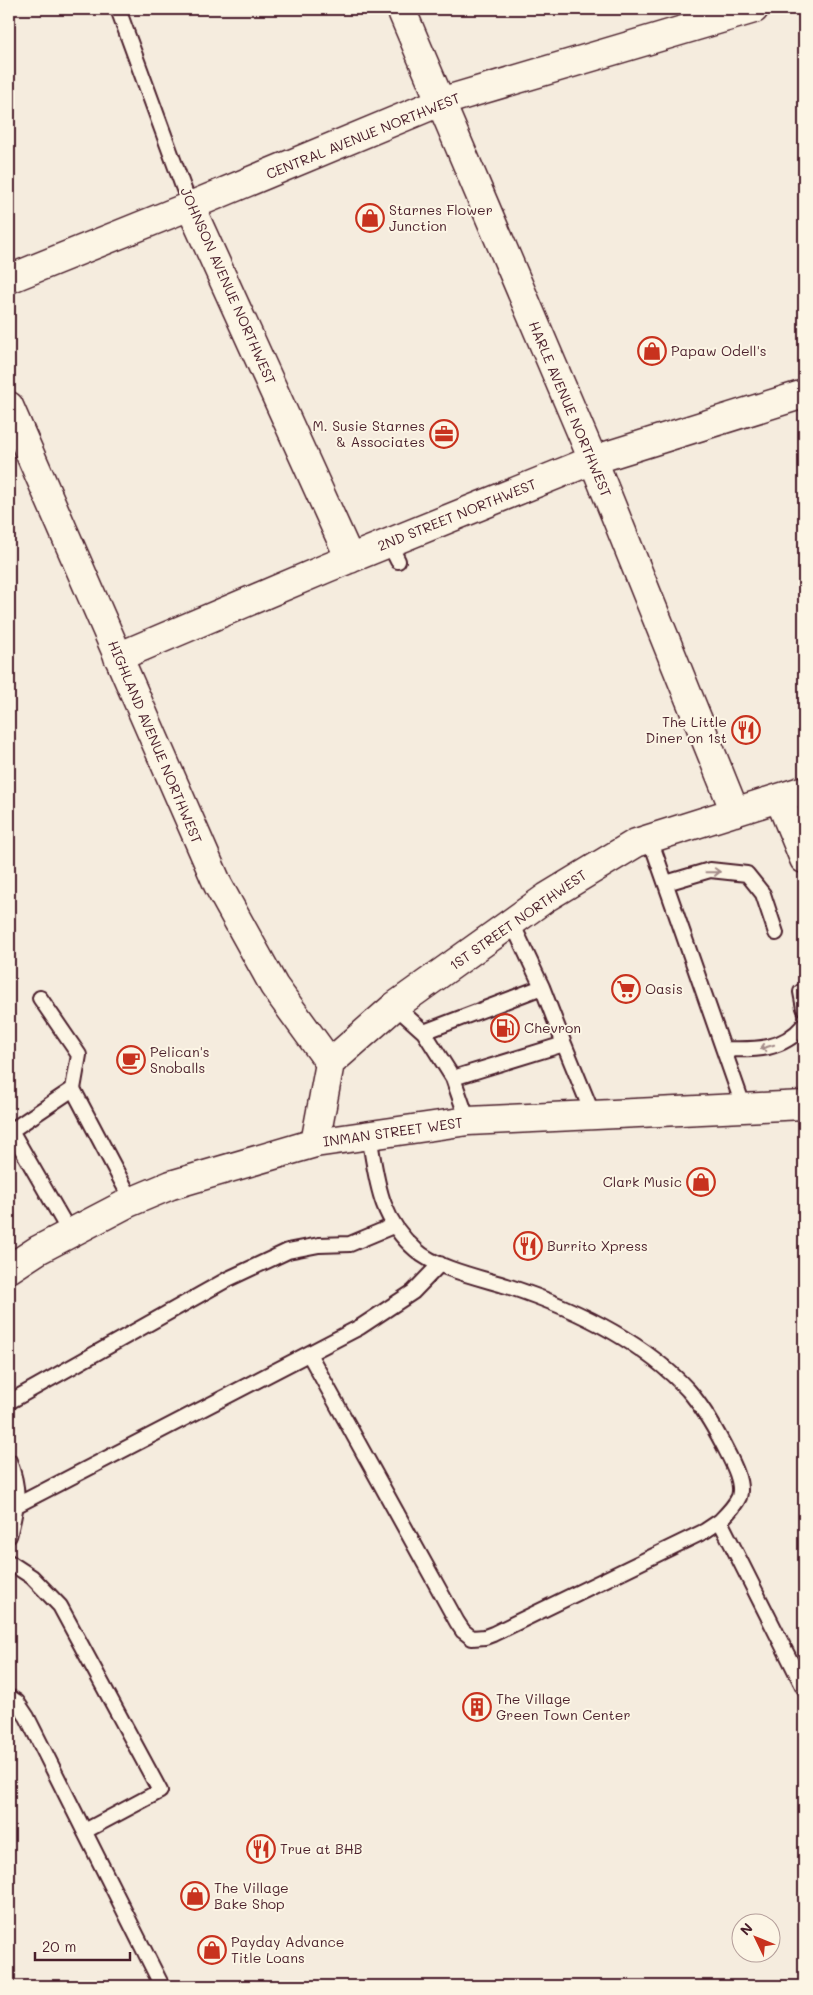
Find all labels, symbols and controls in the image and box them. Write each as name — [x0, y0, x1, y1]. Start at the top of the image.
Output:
street label: CENTRAL AVENUE NORTHWEST — [263, 88, 463, 183]
street label: JOHNSON AVENUE NORTHWEST — [176, 184, 281, 388]
place label: Starnes Flower Junction — [389, 200, 493, 235]
shop icon: Starnes Flower Junction — [355, 203, 385, 233]
street label: HARLE AVENUE NORTHWEST — [525, 318, 616, 500]
shop icon: Papaw Odell's — [637, 336, 667, 366]
place label: Papaw Odell's — [671, 341, 767, 360]
place label: M. Susie Starnes & Associates — [312, 416, 425, 451]
office icon: M. Susie Starnes & Associates — [429, 419, 459, 449]
street label: 2ND STREET NORTHWEST — [375, 474, 539, 555]
street label: HIGHLAND AVENUE NORTHWEST — [104, 637, 207, 846]
place label: The Little Diner on 1st — [645, 712, 727, 747]
restaurant icon: The Little Diner on 1st — [731, 715, 761, 745]
street label: 1ST STREET NORTHWEST — [445, 865, 590, 974]
one-way arrow — [704, 867, 720, 876]
supermarket icon: Oasis — [611, 974, 641, 1004]
place label: Oasis — [645, 979, 683, 998]
fuel station icon: Chevron — [490, 1013, 520, 1043]
place label: Chevron — [524, 1018, 581, 1037]
place label: Pelican's Snoballs — [150, 1042, 210, 1077]
one-way arrow — [760, 1043, 776, 1053]
cafe icon: Pelican's Snoballs — [116, 1045, 146, 1075]
street label: INMAN STREET WEST — [322, 1112, 464, 1151]
shop icon: Clark Music — [686, 1167, 716, 1197]
place label: Clark Music — [603, 1172, 682, 1191]
restaurant icon: Burrito Xpress — [513, 1231, 543, 1261]
place label: Burrito Xpress — [547, 1236, 648, 1255]
place label: The Village Green Town Center — [496, 1689, 630, 1724]
building icon: The Village Green Town Center — [462, 1692, 492, 1722]
restaurant icon: True at BHB — [246, 1834, 276, 1864]
place label: True at BHB — [280, 1839, 362, 1858]
place label: The Village Bake Shop — [214, 1878, 289, 1913]
shop icon: The Village Bake Shop — [180, 1881, 210, 1911]
north arrow — [730, 1912, 780, 1962]
text: N — [736, 1918, 757, 1939]
scale bar — [35, 1930, 130, 1962]
place label: Payday Advance Title Loans — [231, 1932, 344, 1967]
shop icon: Payday Advance Title Loans — [197, 1935, 227, 1965]
text: 20 m — [42, 1936, 76, 1956]

